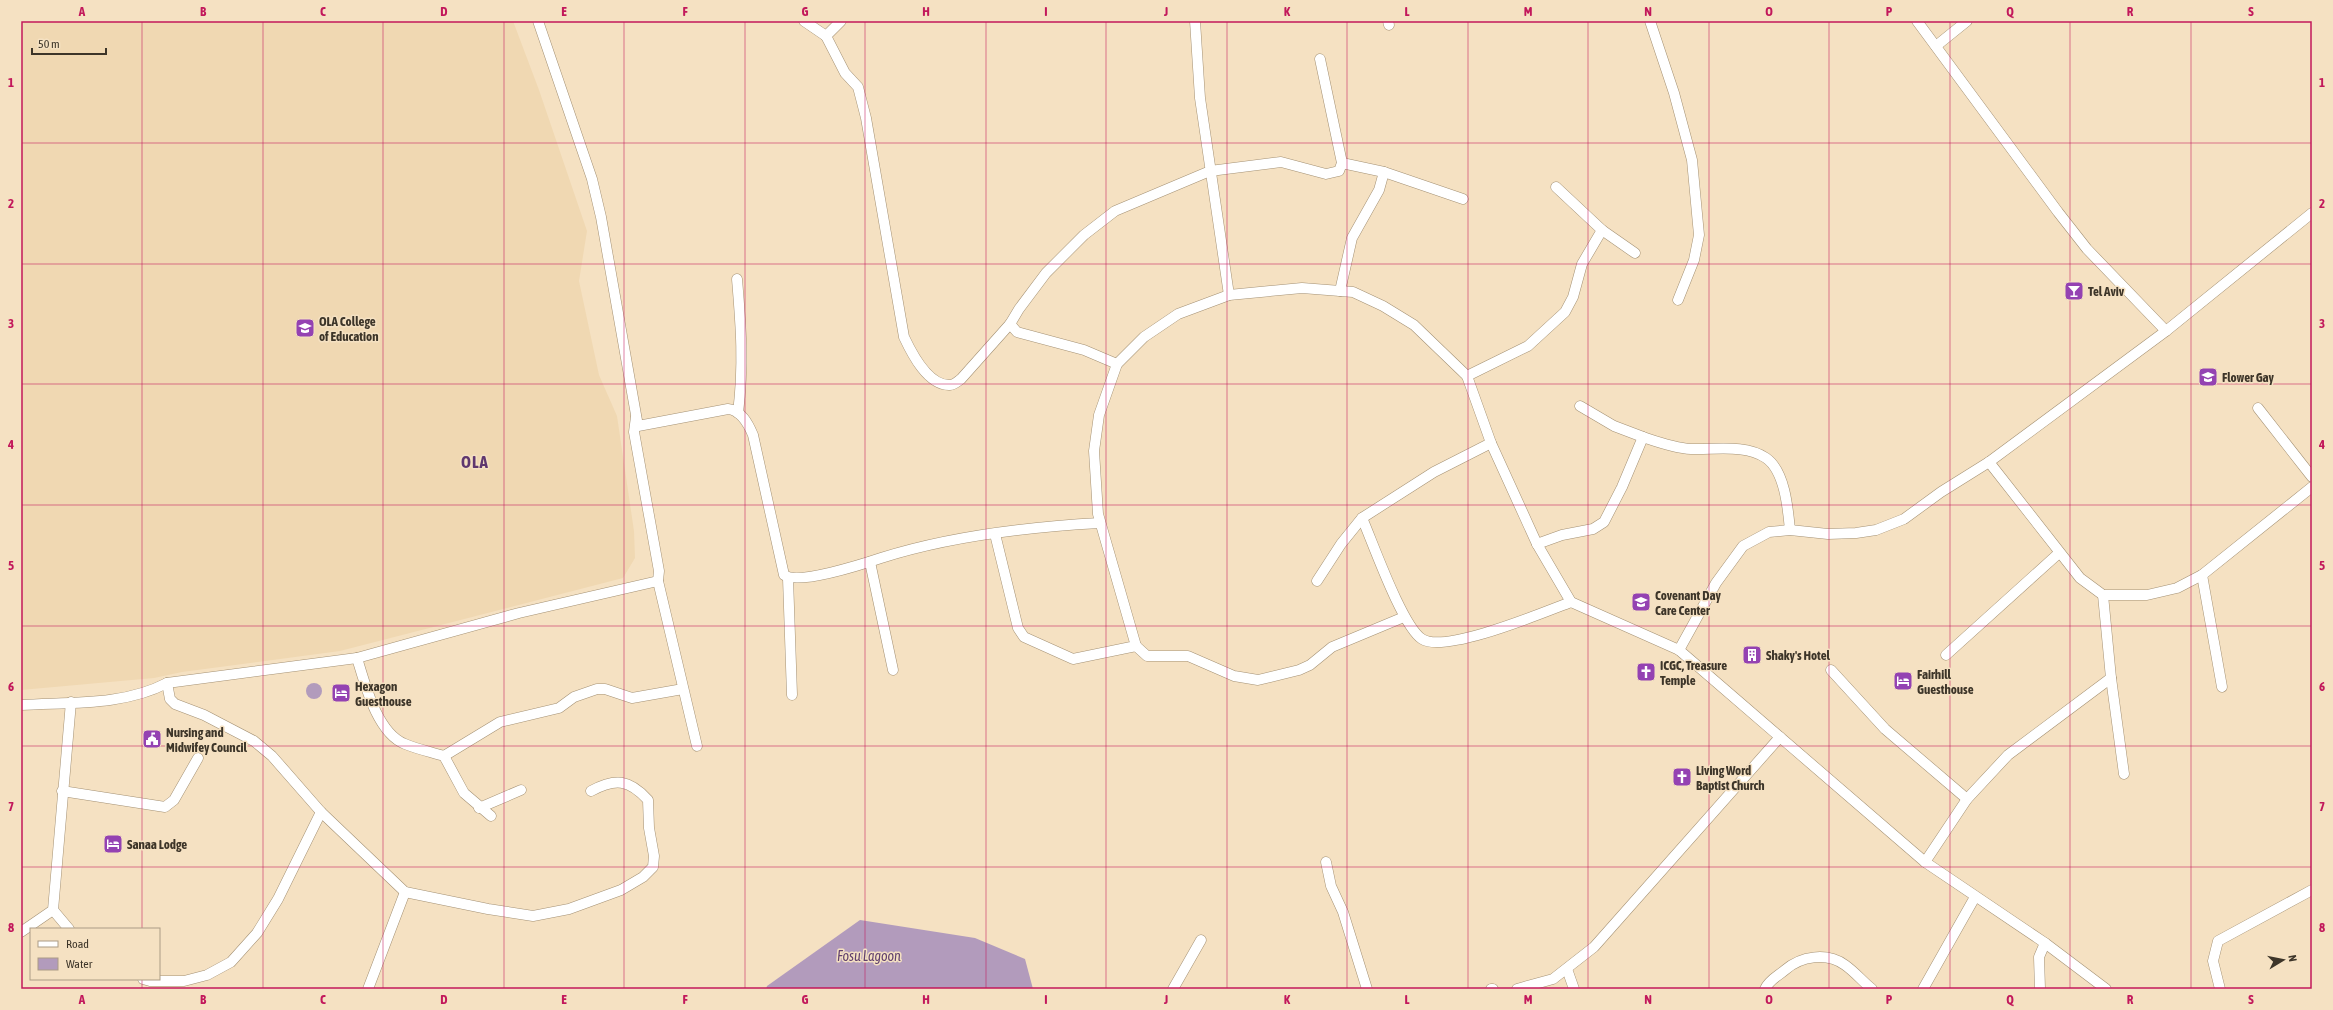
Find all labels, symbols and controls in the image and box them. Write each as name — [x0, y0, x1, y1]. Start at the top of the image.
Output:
text: A — [78, 4, 86, 19]
text: B — [200, 4, 207, 19]
text: C — [320, 4, 326, 19]
text: D — [440, 4, 448, 19]
text: E — [561, 4, 567, 19]
text: F — [682, 4, 688, 19]
text: G — [802, 4, 809, 19]
text: H — [922, 4, 930, 19]
text: I — [1044, 4, 1048, 19]
text: J — [1163, 4, 1168, 19]
text: K — [1284, 4, 1291, 19]
text: L — [1404, 4, 1410, 19]
text: M — [1524, 4, 1533, 19]
text: N — [1644, 4, 1652, 19]
text: O — [1765, 4, 1773, 19]
text: P — [1886, 4, 1893, 19]
text: Q — [2006, 4, 2014, 19]
text: R — [2127, 4, 2134, 19]
text: S — [2248, 4, 2254, 19]
scale bar — [32, 30, 106, 56]
text: 50 m — [38, 37, 60, 51]
text: 1 — [8, 75, 14, 90]
text: 1 — [2319, 75, 2325, 90]
text: 2 — [8, 196, 14, 211]
text: 2 — [2319, 196, 2325, 211]
bar icon: Tel Aviv — [2063, 280, 2085, 302]
place label: Tel Aviv — [2088, 284, 2125, 299]
place label: OLA College of Education — [319, 314, 378, 344]
text: 3 — [8, 316, 14, 331]
text: 3 — [2319, 316, 2325, 331]
school or university icon: OLA College of Education — [294, 317, 316, 339]
school or university icon: Flower Gay — [2197, 366, 2219, 388]
place label: Flower Gay — [2222, 370, 2275, 385]
text: 4 — [7, 437, 14, 452]
text: 4 — [2318, 437, 2325, 452]
district label: OLA — [461, 452, 489, 472]
text: 5 — [8, 558, 14, 573]
text: 5 — [2319, 558, 2325, 573]
place label: Covenant Day Care Center — [1655, 588, 1721, 618]
school or university icon: Covenant Day Care Center — [1630, 591, 1652, 613]
building icon: Shaky's Hotel — [1741, 644, 1763, 666]
place label: Shaky's Hotel — [1766, 648, 1831, 663]
place label: ICGC, Treasure Temple — [1660, 658, 1727, 688]
church icon: ICGC, Treasure Temple — [1635, 661, 1657, 683]
place label: Fairhill Guesthouse — [1917, 667, 1974, 697]
hotel icon: Fairhill Guesthouse — [1892, 670, 1914, 692]
text: 6 — [8, 679, 14, 694]
place label: Hexagon Guesthouse — [355, 679, 412, 709]
text: 6 — [2319, 679, 2325, 694]
hotel icon: Hexagon Guesthouse — [330, 682, 352, 704]
place label: Nursing and Midwifey Council — [166, 725, 247, 755]
public building icon: Nursing and Midwifey Council — [141, 728, 163, 750]
place label: Living Word Baptist Church — [1696, 763, 1765, 793]
church icon: Living Word Baptist Church — [1671, 766, 1693, 788]
text: 7 — [8, 799, 14, 814]
text: 7 — [2319, 799, 2325, 814]
hotel icon: Sanaa Lodge — [102, 833, 124, 855]
place label: Sanaa Lodge — [127, 837, 187, 852]
text: 8 — [8, 920, 14, 935]
text: 8 — [2319, 920, 2325, 935]
legend — [30, 928, 160, 980]
text: Road — [66, 937, 89, 951]
north arrow — [2263, 940, 2303, 980]
water label: Fosu Lagoon — [837, 948, 901, 964]
text: N — [2286, 954, 2299, 963]
text: Water — [66, 957, 93, 971]
text: A — [78, 992, 86, 1007]
text: B — [200, 992, 207, 1007]
text: C — [320, 992, 326, 1007]
text: D — [440, 992, 448, 1007]
text: E — [561, 992, 567, 1007]
text: F — [682, 992, 688, 1007]
text: G — [802, 992, 809, 1007]
text: H — [922, 992, 930, 1007]
text: I — [1044, 992, 1048, 1007]
text: J — [1163, 992, 1168, 1007]
text: K — [1284, 992, 1291, 1007]
text: L — [1404, 992, 1410, 1007]
text: M — [1524, 992, 1533, 1007]
text: N — [1644, 992, 1652, 1007]
text: O — [1765, 992, 1773, 1007]
text: P — [1886, 992, 1893, 1007]
text: Q — [2006, 992, 2014, 1007]
text: R — [2127, 992, 2134, 1007]
text: S — [2248, 992, 2254, 1007]

